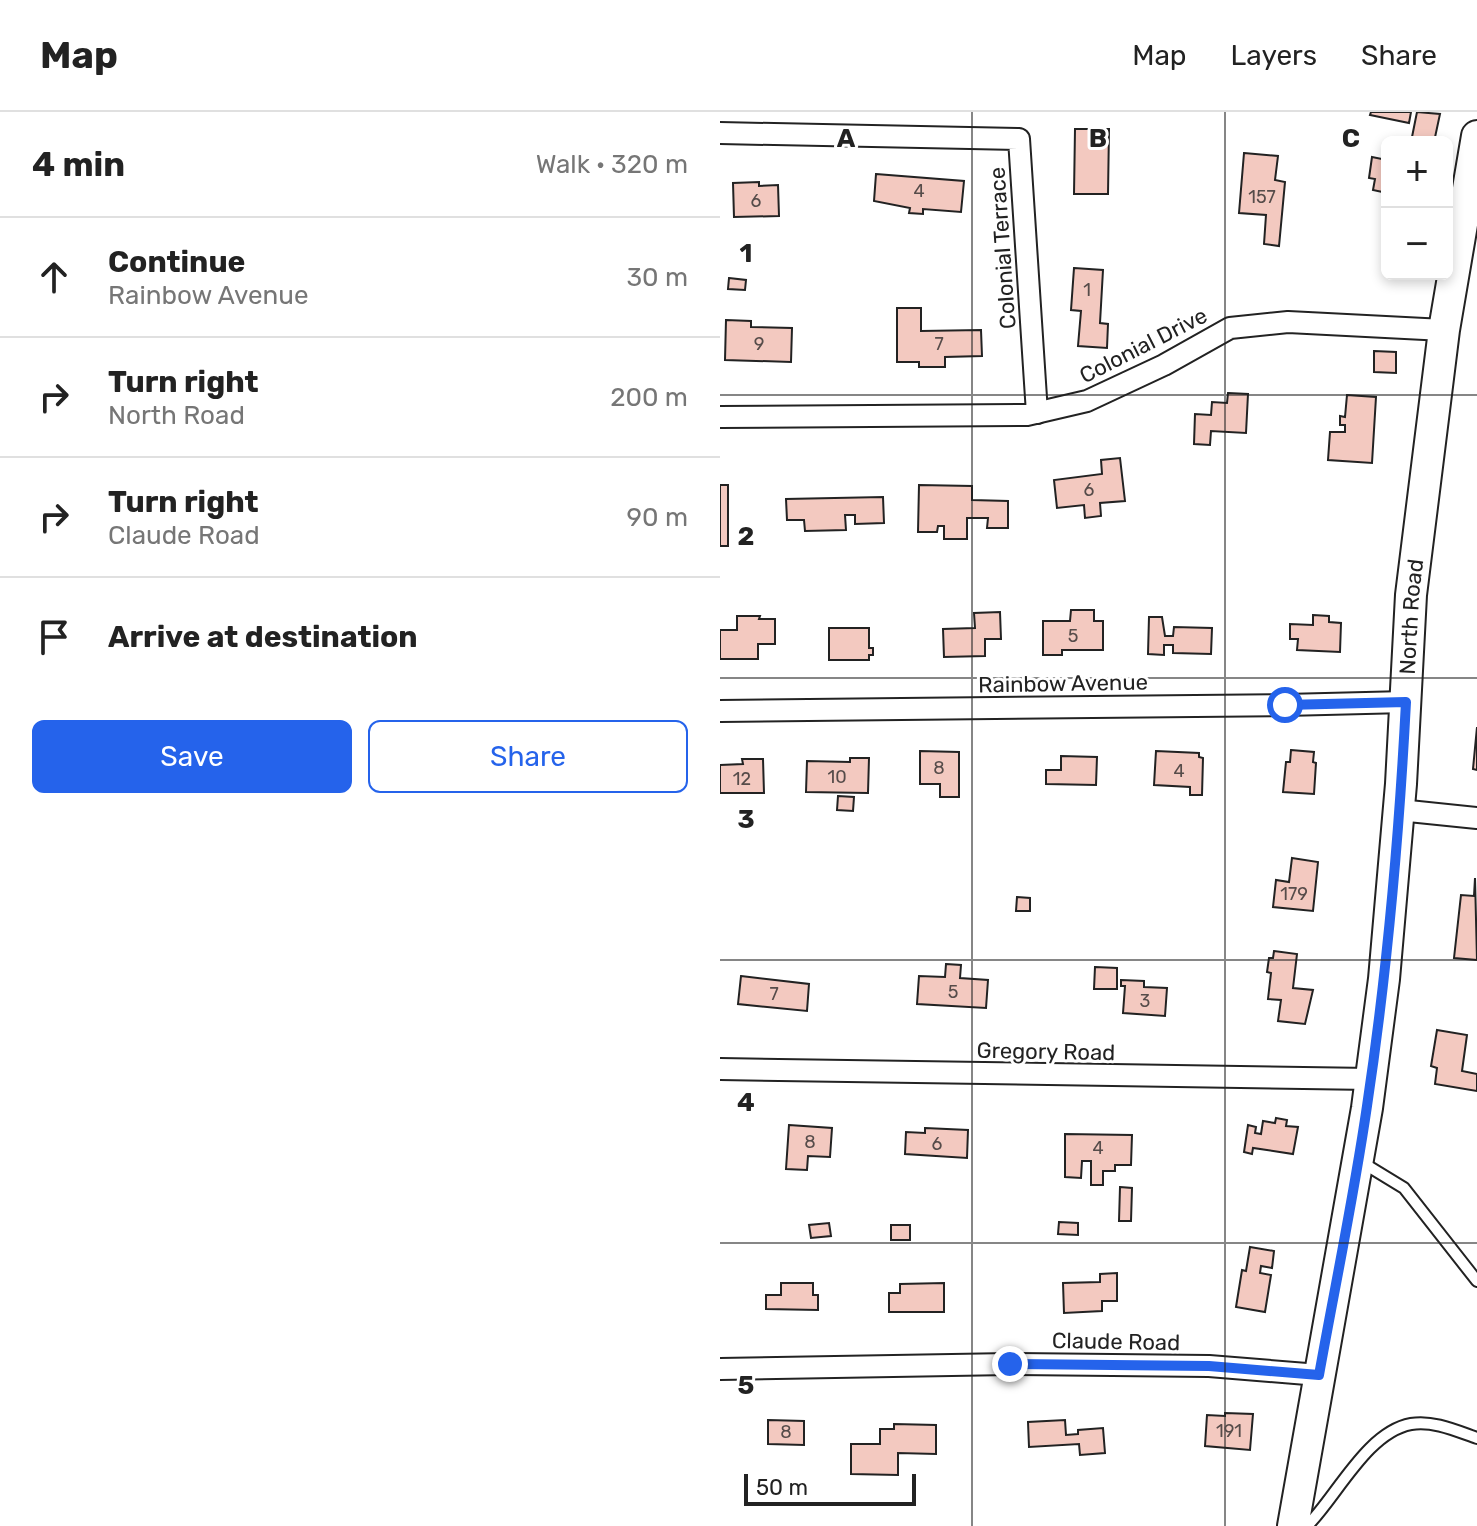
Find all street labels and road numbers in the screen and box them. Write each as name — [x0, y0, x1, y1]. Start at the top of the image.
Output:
street label: Colonial Terrace — [983, 166, 1022, 330]
street label: Colonial Drive — [1075, 302, 1212, 389]
street label: North Road — [1394, 557, 1429, 675]
street label: Rainbow Avenue — [978, 669, 1148, 698]
street label: Gregory Road — [976, 1037, 1116, 1066]
street label: Claude Road — [1052, 1327, 1180, 1356]

